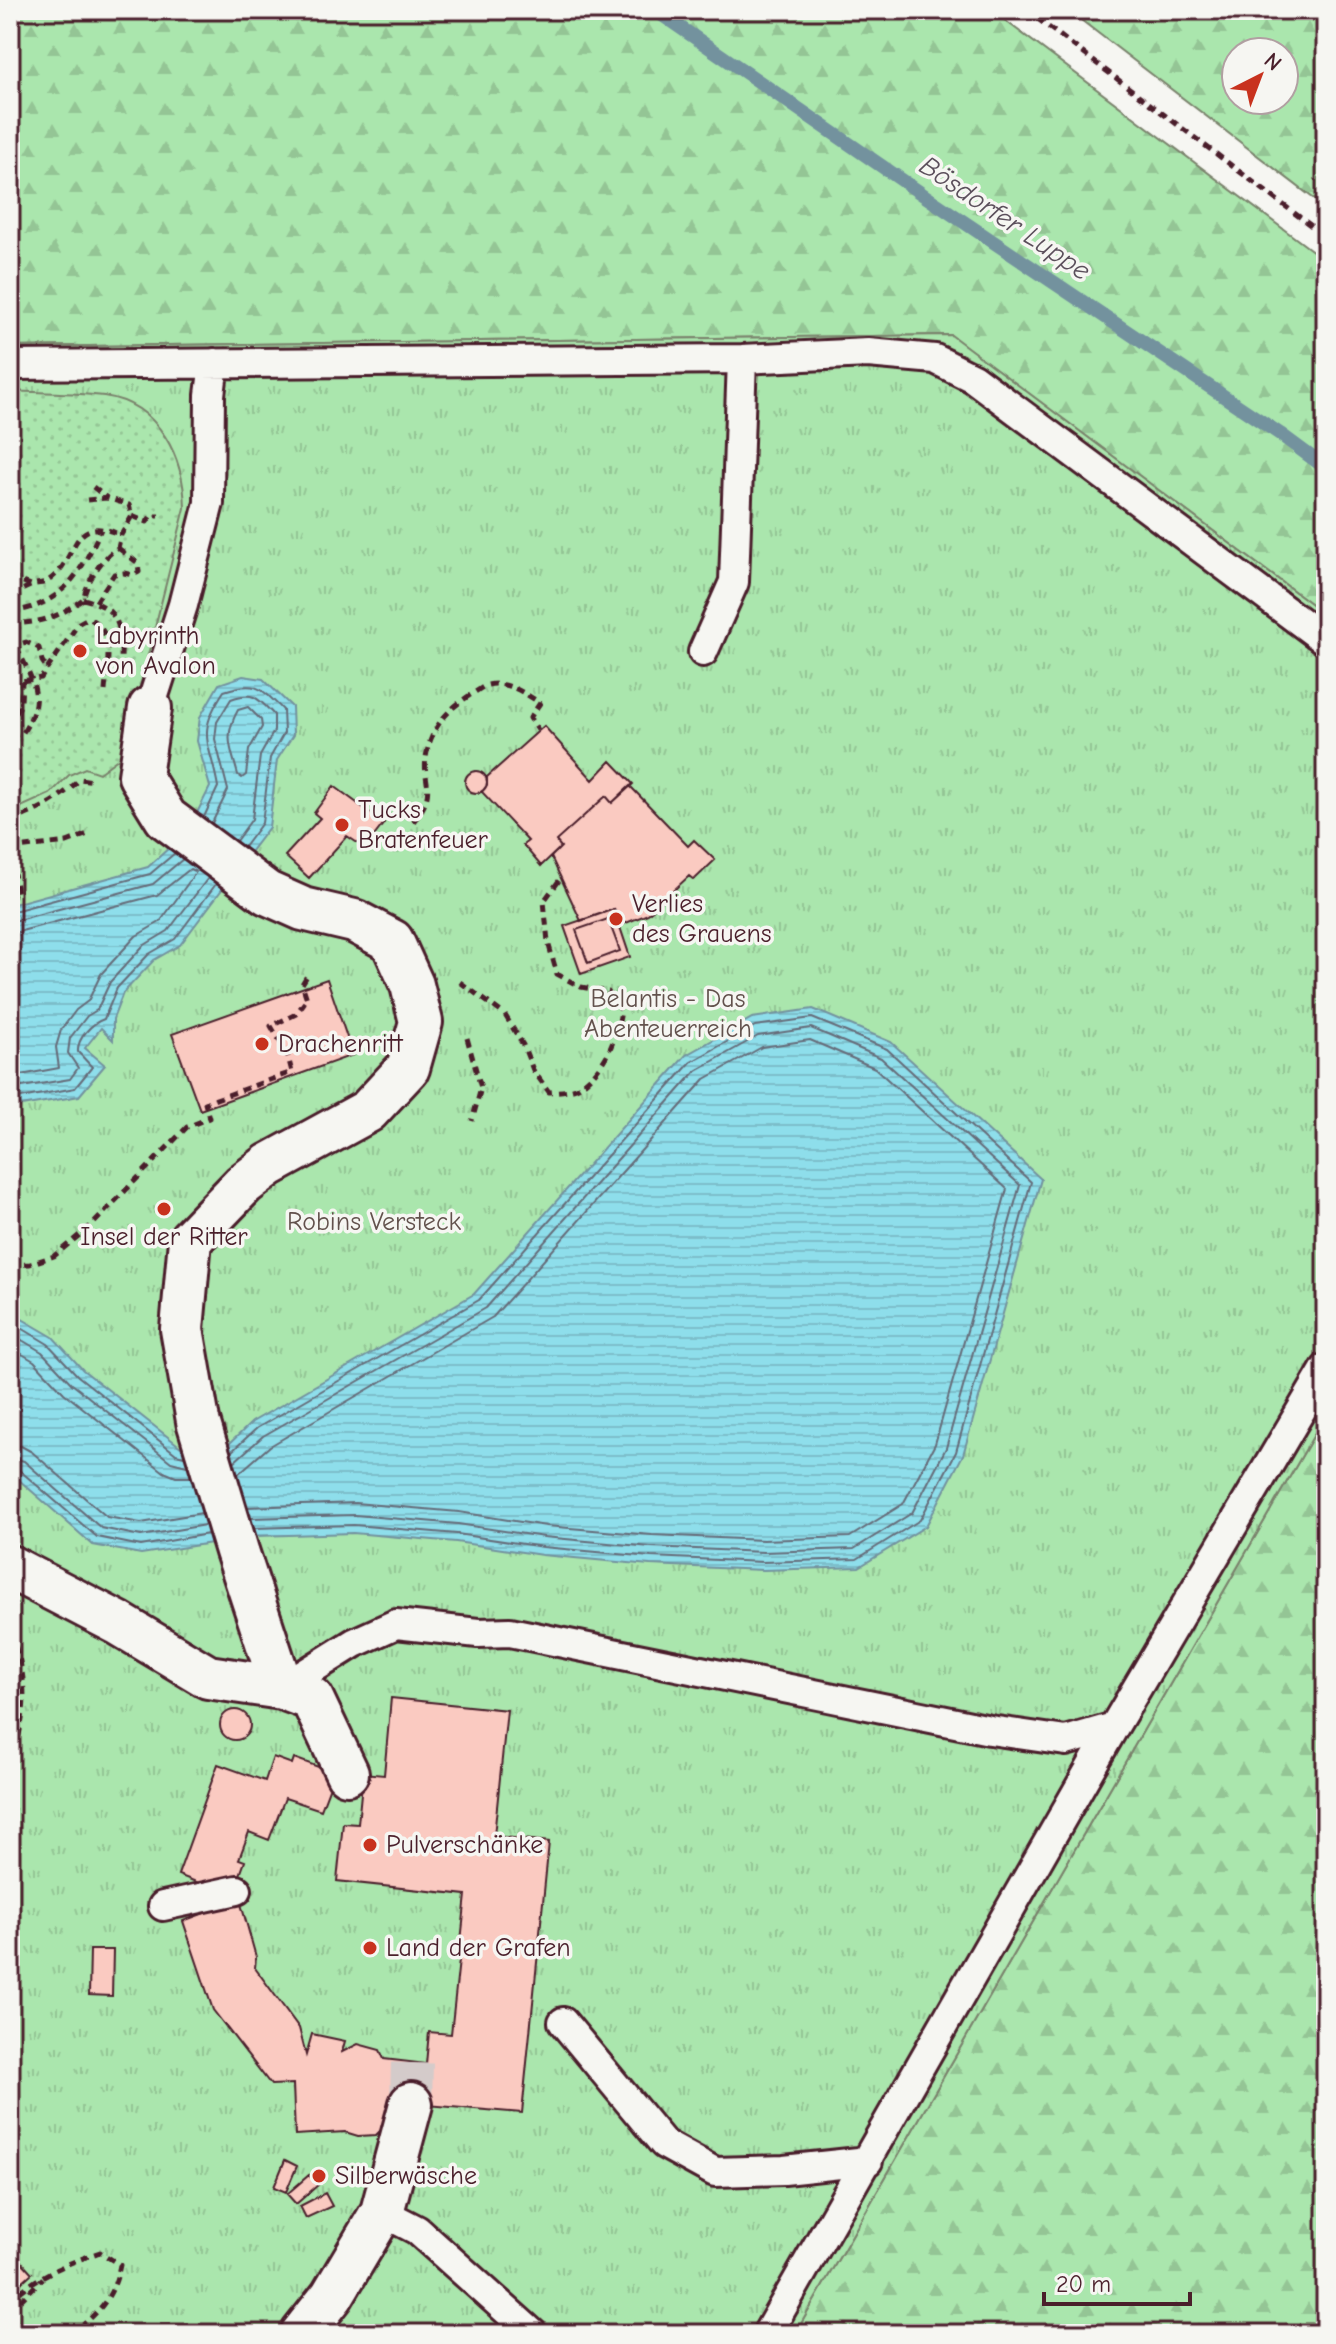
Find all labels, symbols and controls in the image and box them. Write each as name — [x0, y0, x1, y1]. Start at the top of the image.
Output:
north arrow — [1220, 36, 1300, 116]
text: N — [1259, 47, 1287, 76]
water label: Bösdorfer Luppe — [914, 149, 1096, 287]
place label: Labyrinth von Avalon — [95, 621, 216, 681]
marker: Labyrinth von Avalon — [71, 642, 89, 660]
place label: Tucks Bratenfeuer — [358, 795, 489, 855]
marker: Tucks Bratenfeuer — [333, 816, 351, 834]
place label: Verlies des Grauens — [632, 889, 772, 949]
marker: Verlies des Grauens — [607, 910, 625, 928]
park label: Belantis - Das Abenteuerreich — [584, 984, 752, 1044]
place label: Drachenritt — [278, 1029, 404, 1059]
marker: Drachenritt — [253, 1035, 271, 1053]
marker: Insel der Ritter — [155, 1200, 173, 1218]
park label: Robins Versteck — [287, 1207, 461, 1237]
place label: Insel der Ritter — [80, 1222, 248, 1252]
place label: Pulverschänke — [386, 1830, 543, 1860]
marker: Pulverschänke — [361, 1836, 379, 1854]
place label: Land der Grafen — [386, 1933, 571, 1963]
marker: Land der Grafen — [361, 1939, 379, 1957]
place label: Silberwäsche — [335, 2161, 477, 2191]
marker: Silberwäsche — [310, 2167, 328, 2185]
scale bar — [1044, 2256, 1190, 2306]
text: 20 m — [1056, 2270, 1111, 2298]

